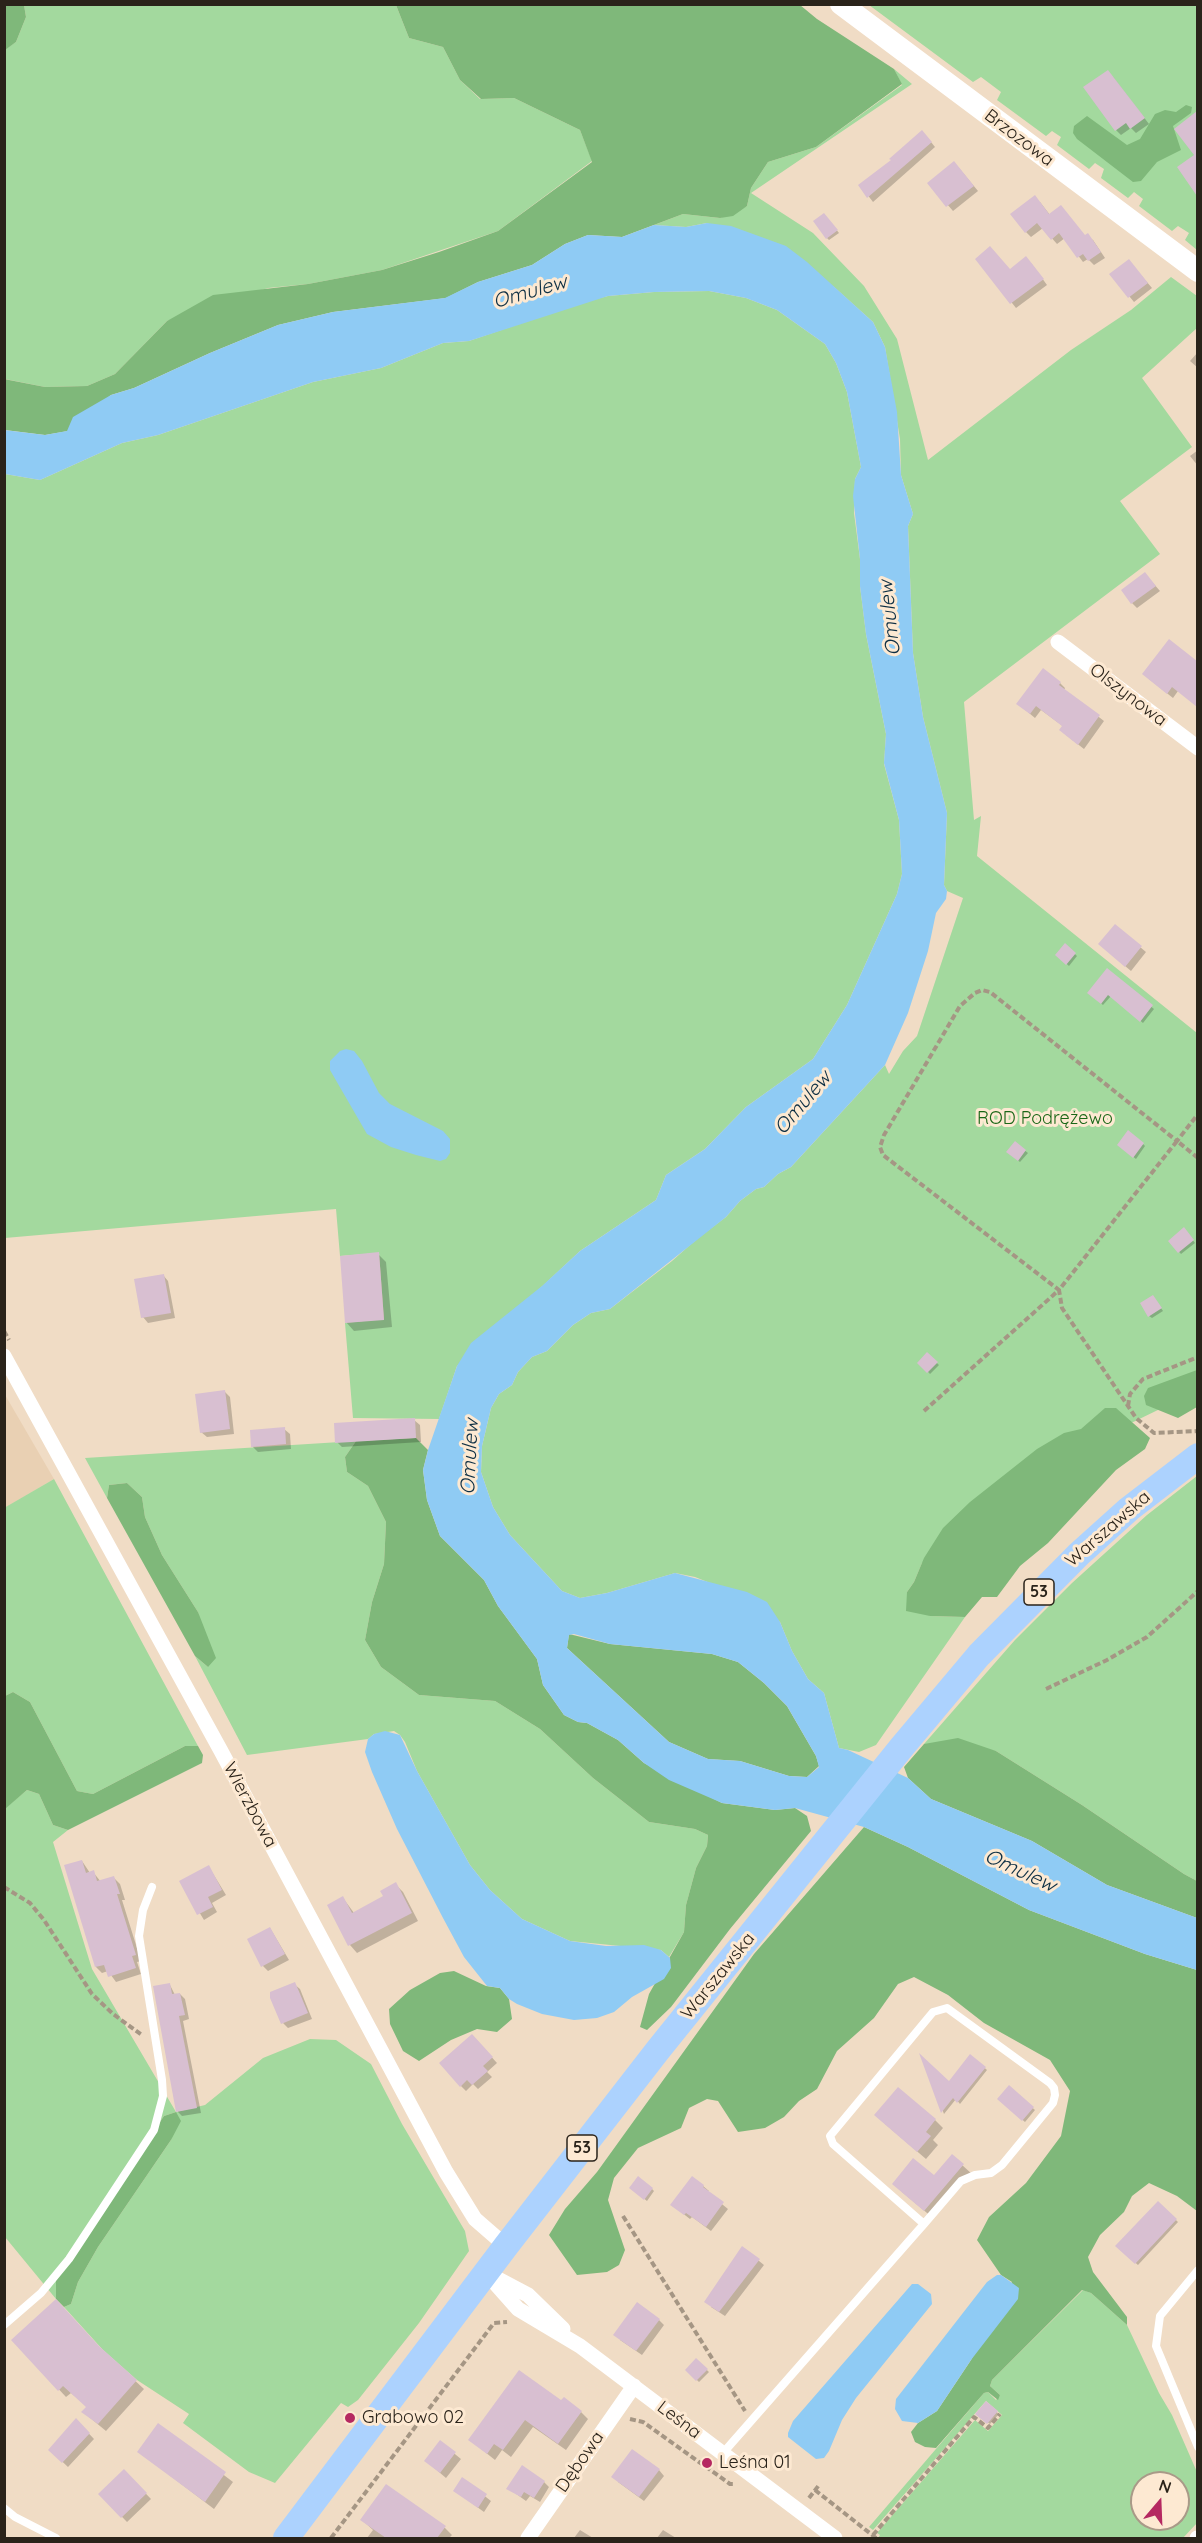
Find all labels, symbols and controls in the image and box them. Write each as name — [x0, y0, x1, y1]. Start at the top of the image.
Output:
street label: Brzozowa — [980, 105, 1058, 171]
water label: Omulew — [490, 270, 570, 314]
water label: Omulew — [874, 579, 906, 657]
street label: Olszynowa — [1085, 659, 1171, 731]
water label: Omulew — [769, 1066, 837, 1140]
park label: ROD Podrężewo — [977, 1108, 1113, 1130]
water label: Omulew — [456, 1419, 484, 1495]
street label: Warszawska — [1061, 1486, 1155, 1572]
road number: 53 — [1024, 1579, 1054, 1605]
street label: Wierzbowa — [219, 1759, 281, 1851]
water label: Omulew — [981, 1844, 1059, 1898]
street label: Warszawska — [676, 1928, 760, 2024]
road number: 53 — [567, 2135, 597, 2161]
street label: Leśna — [653, 2396, 705, 2444]
place label: Grabowo 02 — [362, 2407, 464, 2429]
marker: Grabowo 02 — [343, 2411, 357, 2425]
street label: Dębowa — [551, 2427, 609, 2497]
place label: Leśna 01 — [719, 2452, 791, 2474]
marker: Leśna 01 — [700, 2456, 714, 2470]
north arrow — [1130, 2471, 1190, 2531]
text: N — [1156, 2474, 1174, 2497]

